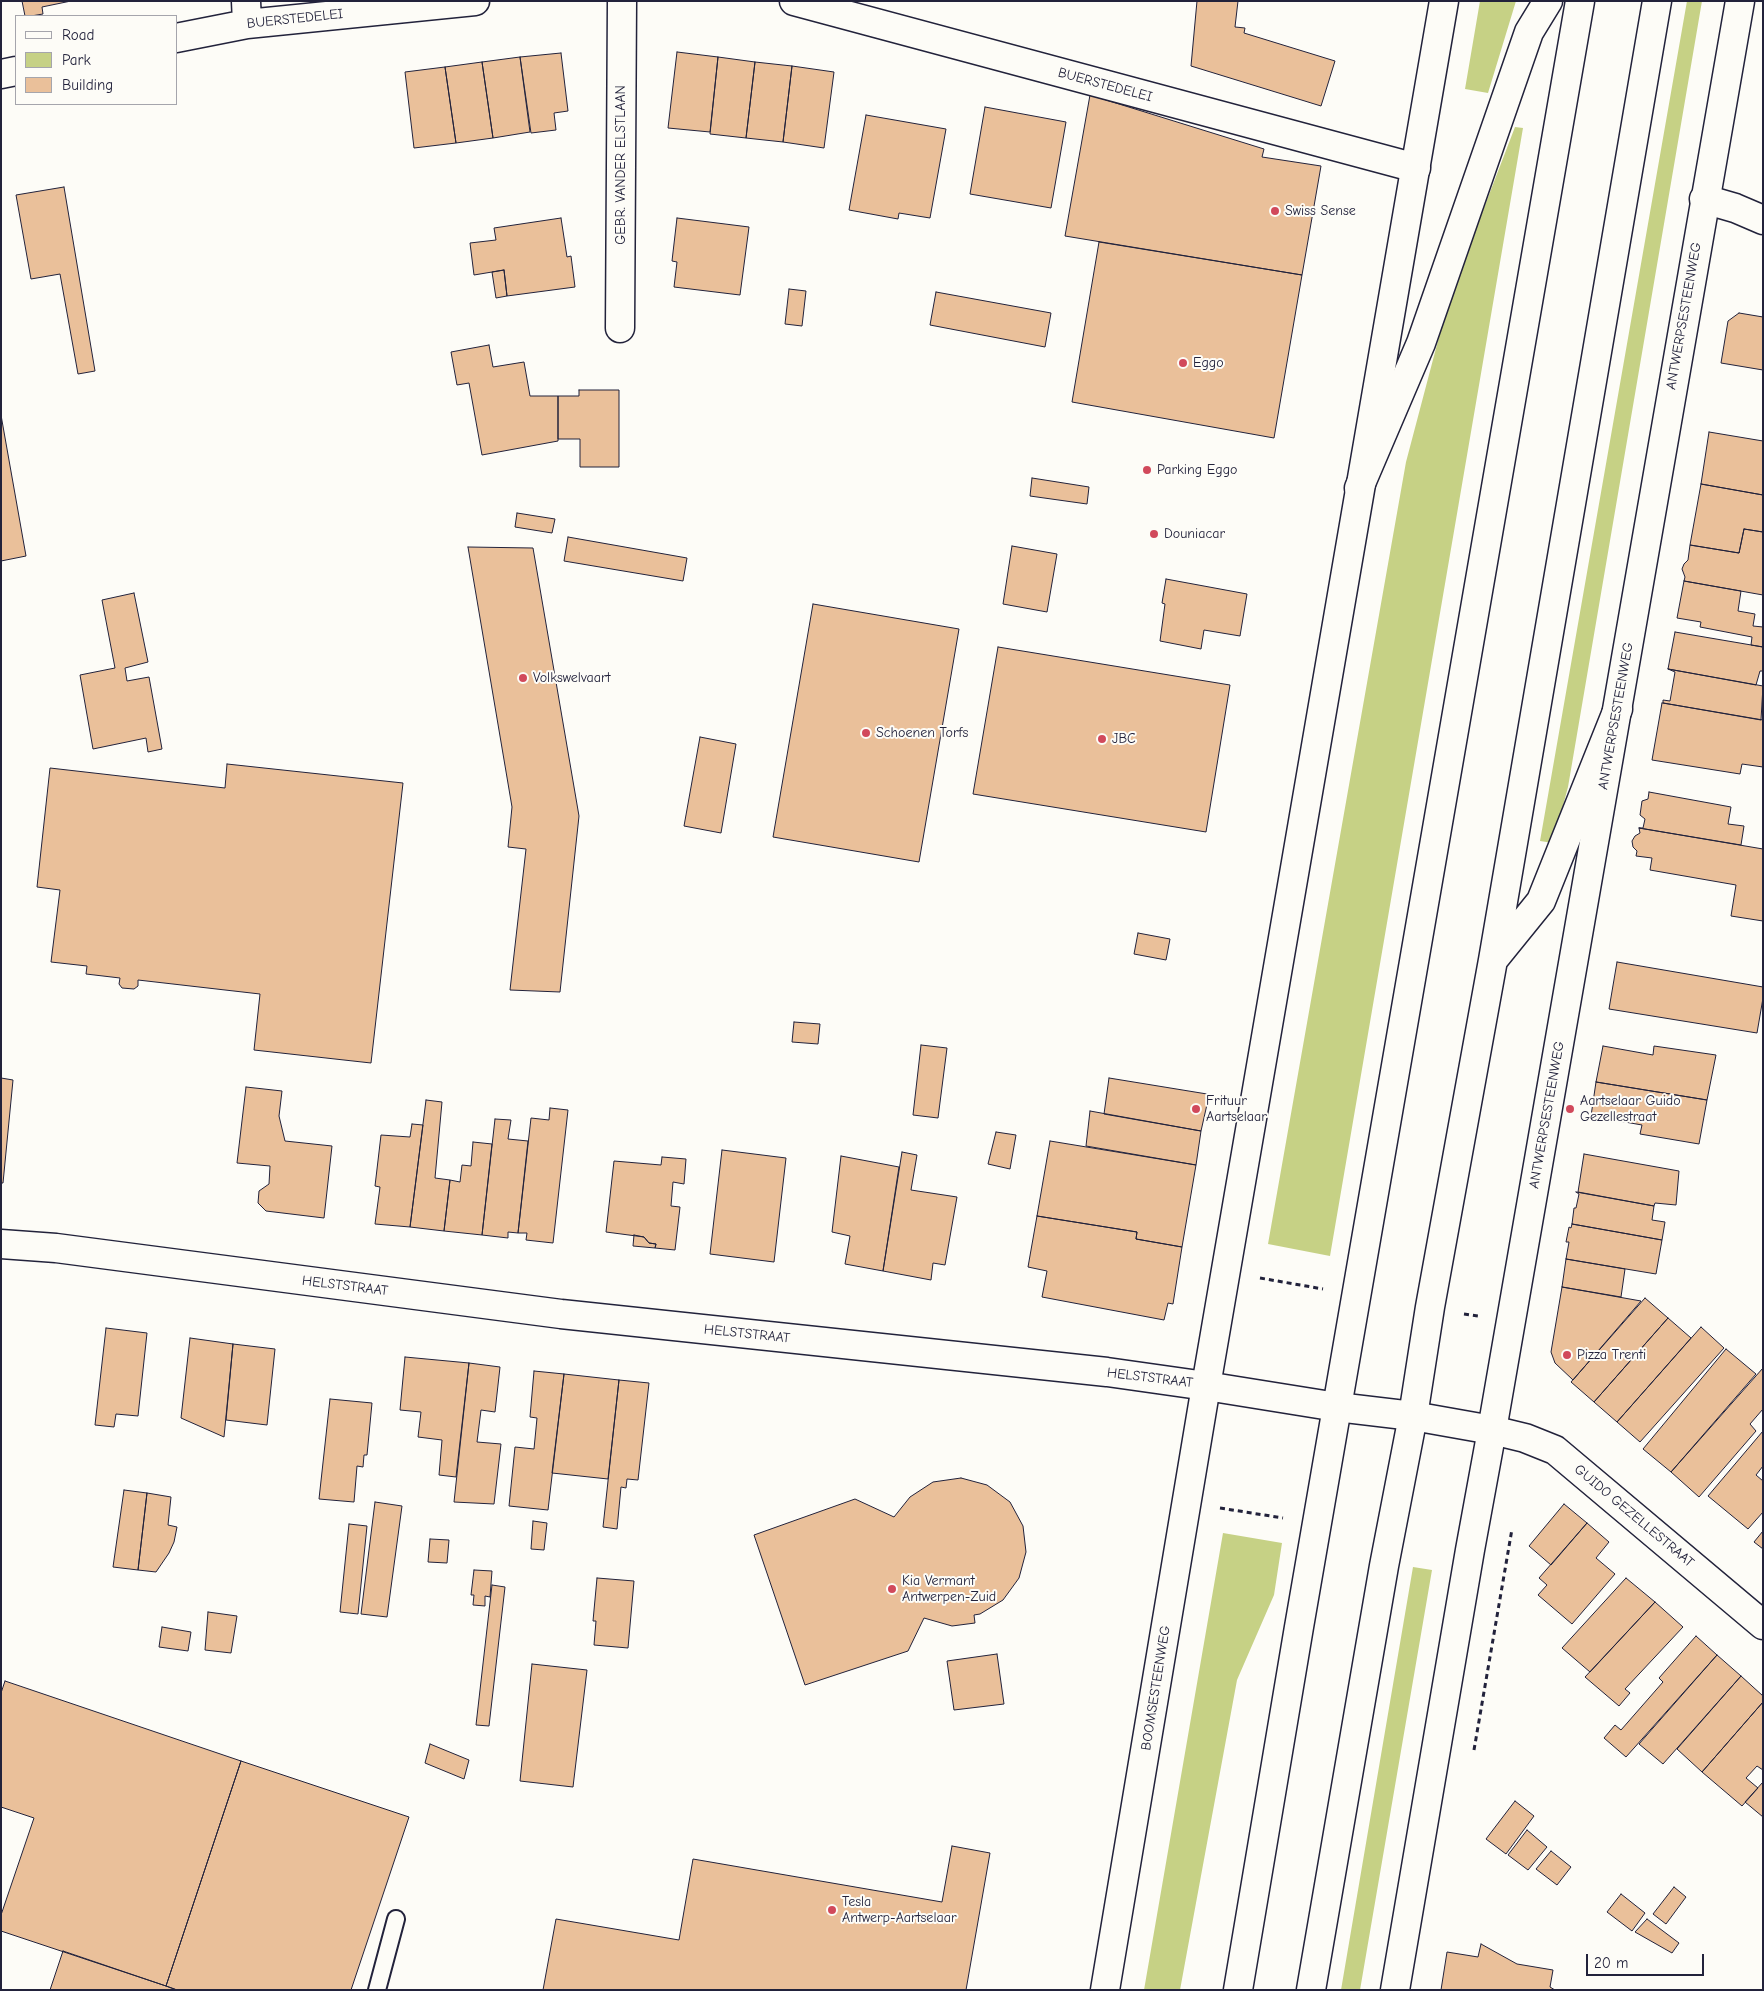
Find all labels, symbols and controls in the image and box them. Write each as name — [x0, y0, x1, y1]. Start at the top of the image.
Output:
street label: BUERSTEDELEI — [246, 6, 344, 32]
legend — [15, 15, 178, 105]
text: Road — [62, 26, 94, 44]
text: Park — [62, 51, 91, 69]
street label: BUERSTEDELEI — [1056, 64, 1154, 106]
text: Building — [62, 76, 113, 94]
street label: GEBR. VANDER ELSTLAAN — [613, 85, 629, 245]
place label: Swiss Sense — [1285, 203, 1356, 219]
marker: Swiss Sense — [1269, 205, 1281, 217]
street label: ANTWERPSESTEENWEG — [1663, 241, 1705, 391]
place label: Eggo — [1193, 355, 1224, 371]
marker: Eggo — [1177, 357, 1189, 369]
place label: Parking Eggo — [1157, 462, 1238, 478]
marker: Parking Eggo — [1141, 464, 1153, 476]
place label: Douniacar — [1164, 526, 1225, 542]
marker: Douniacar — [1148, 528, 1160, 540]
street label: ANTWERPSESTEENWEG — [1595, 641, 1637, 791]
place label: Volkswelvaart — [533, 670, 611, 686]
marker: Volkswelvaart — [517, 672, 529, 684]
place label: Schoenen Torfs — [876, 725, 968, 741]
marker: Schoenen Torfs — [860, 727, 872, 739]
place label: JBC — [1112, 731, 1136, 747]
marker: JBC — [1096, 733, 1108, 745]
street label: ANTWERPSESTEENWEG — [1526, 1040, 1568, 1190]
place label: Frituur Aartselaar — [1206, 1093, 1267, 1126]
place label: Aartselaar Guido Gezellestraat — [1580, 1093, 1681, 1126]
marker: Frituur Aartselaar — [1190, 1103, 1202, 1115]
marker: Aartselaar Guido Gezellestraat — [1564, 1103, 1576, 1115]
street label: HELSTSTRAAT — [301, 1272, 389, 1300]
street label: HELSTSTRAAT — [703, 1321, 791, 1347]
place label: Pizza Trenti — [1577, 1347, 1646, 1363]
marker: Pizza Trenti — [1561, 1349, 1573, 1361]
street label: HELSTSTRAAT — [1106, 1364, 1194, 1392]
street label: GUIDO GEZELLESTRAAT — [1571, 1461, 1697, 1571]
place label: Kia Vermant Antwerpen-Zuid — [902, 1573, 996, 1605]
marker: Kia Vermant Antwerpen-Zuid — [886, 1583, 898, 1595]
street label: BOOMSESTEENWEG — [1138, 1624, 1174, 1752]
place label: Tesla Antwerp-Aartselaar — [842, 1894, 956, 1926]
marker: Tesla Antwerp-Aartselaar — [826, 1904, 838, 1916]
scale bar — [1589, 1944, 1706, 1976]
text: 20 m — [1594, 1954, 1628, 1972]

